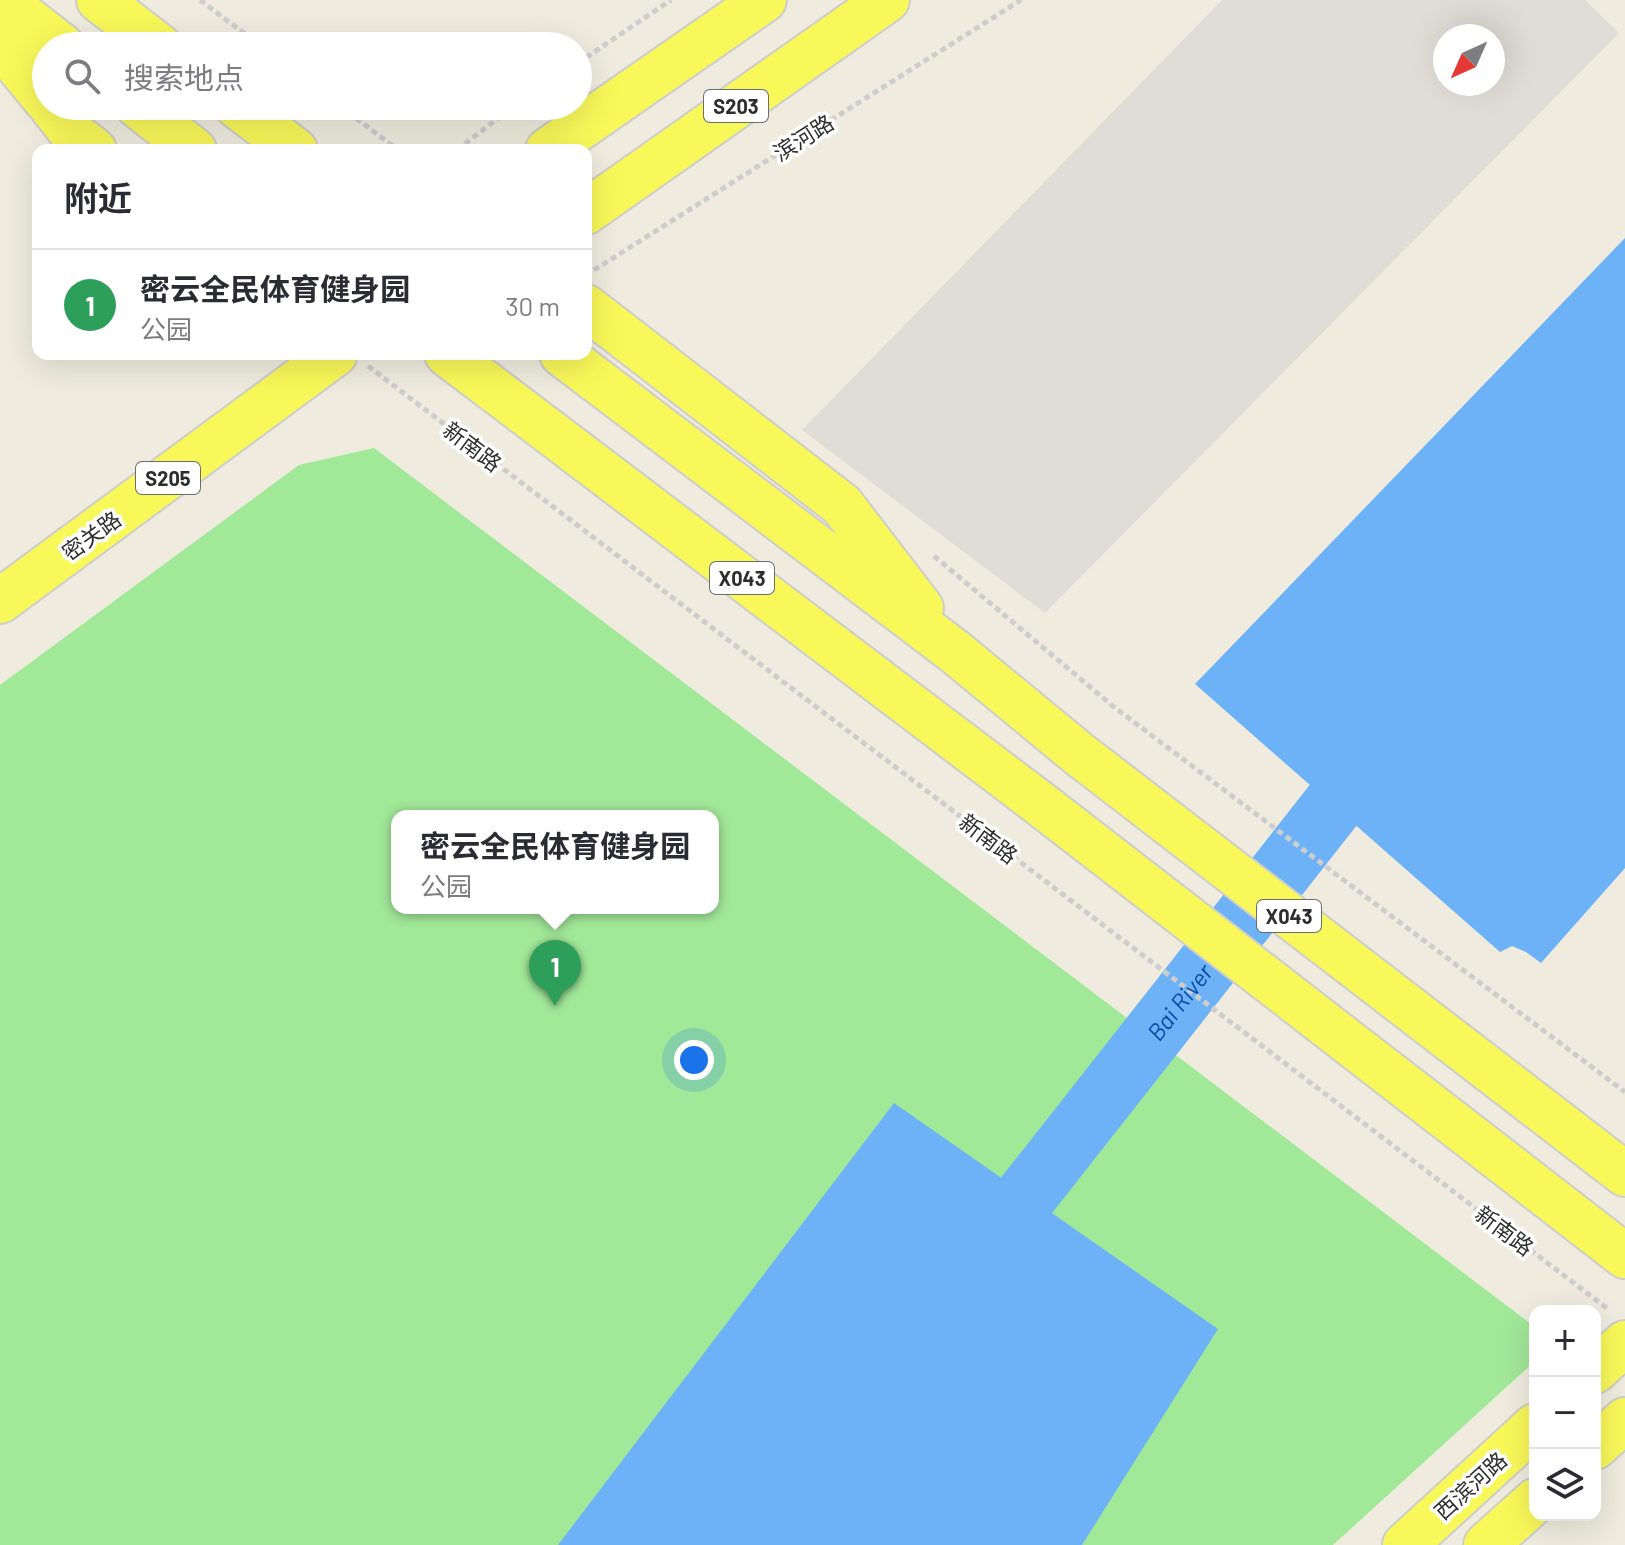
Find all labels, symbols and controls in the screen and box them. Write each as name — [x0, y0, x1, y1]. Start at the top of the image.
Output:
north arrow — [1433, 24, 1505, 96]
search box — [32, 32, 592, 120]
icon: search — [60, 54, 104, 98]
text: 搜索地点 — [124, 59, 244, 95]
road number: S203 — [704, 90, 768, 122]
street label: 滨河路 — [768, 108, 838, 166]
text: 附近 — [64, 177, 132, 218]
text: 密云全民体育健身园 — [140, 270, 410, 306]
text: 1 — [85, 290, 95, 321]
text: 30 m — [505, 290, 560, 321]
text: 公园 — [140, 313, 192, 344]
street label: 新南路 — [439, 416, 507, 476]
road number: S205 — [136, 462, 200, 494]
street label: 密关路 — [57, 505, 125, 565]
road number: X043 — [710, 562, 774, 594]
street label: 新南路 — [955, 808, 1023, 868]
popup — [391, 810, 719, 914]
text: 密云全民体育健身园 — [420, 827, 690, 863]
text: 公园 — [420, 870, 472, 901]
road number: X043 — [1257, 900, 1321, 932]
pin: 1 — [529, 940, 581, 1006]
water label: Bai River — [1140, 956, 1219, 1046]
your location — [674, 1040, 714, 1080]
street label: 新南路 — [1471, 1200, 1539, 1260]
map controls — [1529, 1305, 1601, 1521]
button: + — [1529, 1305, 1601, 1377]
button: − — [1529, 1377, 1601, 1449]
street label: 西滨河路 — [1429, 1446, 1511, 1524]
button: layers — [1529, 1449, 1601, 1521]

